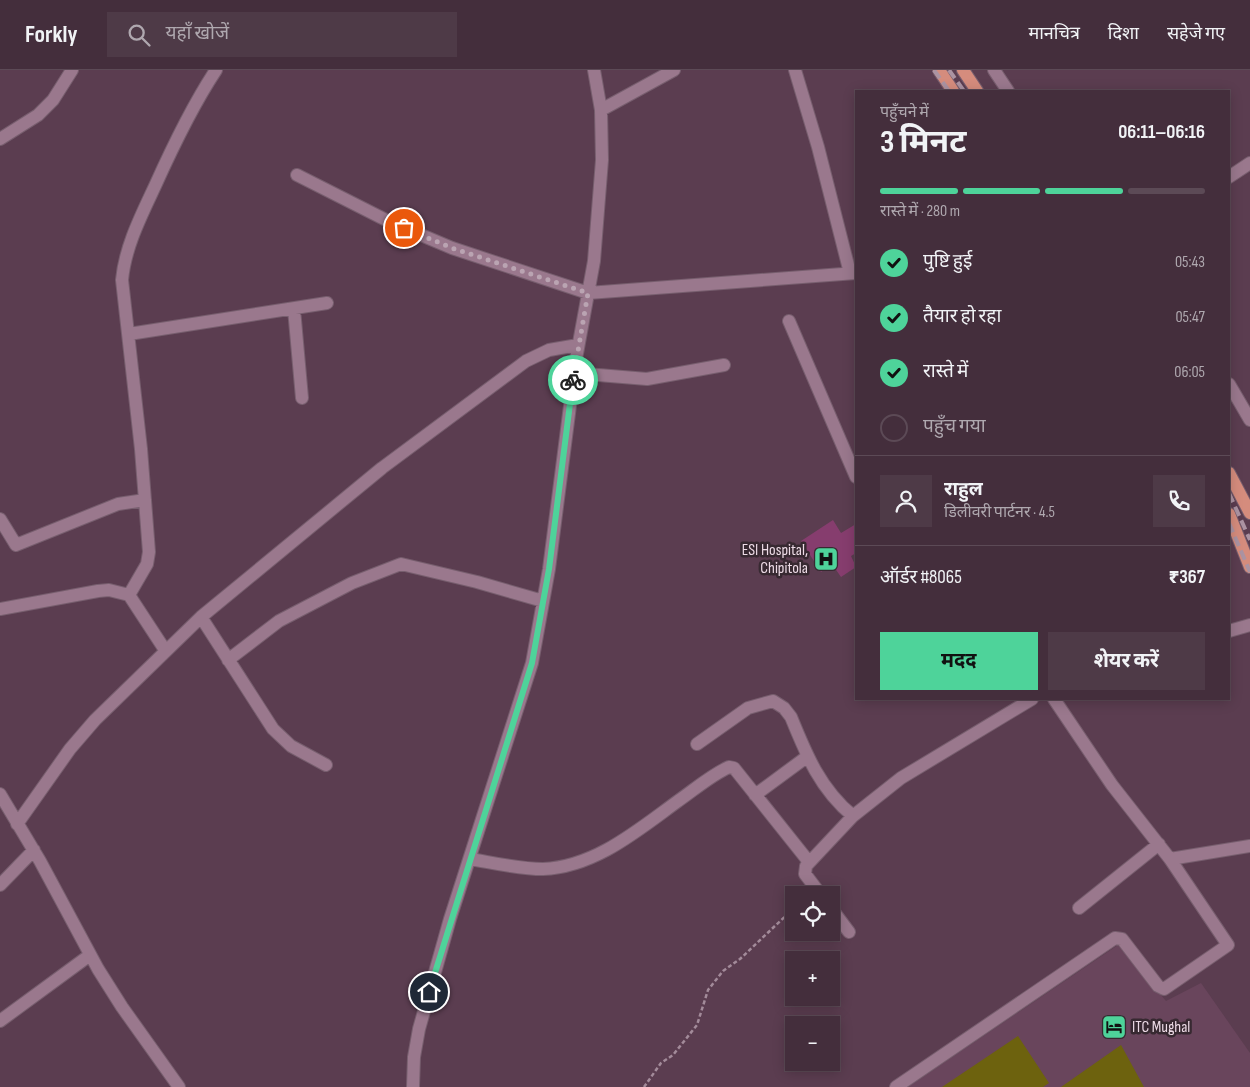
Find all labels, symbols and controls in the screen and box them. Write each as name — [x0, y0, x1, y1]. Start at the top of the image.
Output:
search box — [107, 12, 457, 57]
text: Forkly — [25, 20, 77, 49]
icon: search — [125, 21, 153, 49]
text: यहाँ खोजें — [165, 22, 229, 45]
text: मानचित्र — [1028, 23, 1080, 44]
text: दिशा — [1108, 23, 1139, 44]
text: सहेजे गए — [1167, 23, 1225, 44]
text: पहुँचने में — [880, 103, 929, 122]
text: 06:11–06:16 — [1118, 121, 1205, 144]
text: 3 मिनट — [880, 123, 967, 162]
text: रास्ते में · 280 m — [880, 202, 960, 221]
pin — [383, 207, 425, 249]
icon: bag — [390, 214, 418, 242]
icon: check — [880, 249, 908, 277]
text: पुष्टि हुई — [923, 250, 972, 273]
text: 05:43 — [1175, 253, 1205, 272]
icon: check — [880, 304, 908, 332]
text: तैयार हो रहा — [923, 305, 1001, 328]
text: 05:47 — [1175, 308, 1205, 327]
courier — [548, 355, 598, 405]
icon: check — [880, 359, 908, 387]
text: रास्ते में — [923, 360, 968, 383]
text: 06:05 — [1174, 363, 1205, 382]
icon: bike — [559, 366, 587, 394]
text: पहुँच गया — [923, 415, 986, 438]
button: person — [880, 475, 932, 527]
button: phone — [1153, 475, 1205, 527]
text: राहुल — [944, 478, 983, 501]
text: डिलीवरी पार्टनर · 4.5 — [944, 503, 1055, 522]
place label: ESI Hospital, Chipitola — [742, 541, 808, 578]
hospital icon: ESI Hospital, Chipitola — [813, 546, 839, 572]
text: ऑर्डर #8065 — [880, 566, 962, 589]
text: ₹367 — [1168, 566, 1205, 589]
button: मदद — [880, 632, 1038, 690]
button: शेयर करें — [1048, 632, 1205, 690]
map controls — [785, 886, 840, 1071]
button: locate — [785, 886, 840, 941]
button: + — [785, 951, 840, 1006]
pin — [408, 971, 450, 1013]
icon: home — [415, 978, 443, 1006]
hotel icon: ITC Mughal — [1101, 1014, 1127, 1040]
button: − — [785, 1016, 840, 1071]
place label: ITC Mughal — [1132, 1018, 1190, 1037]

